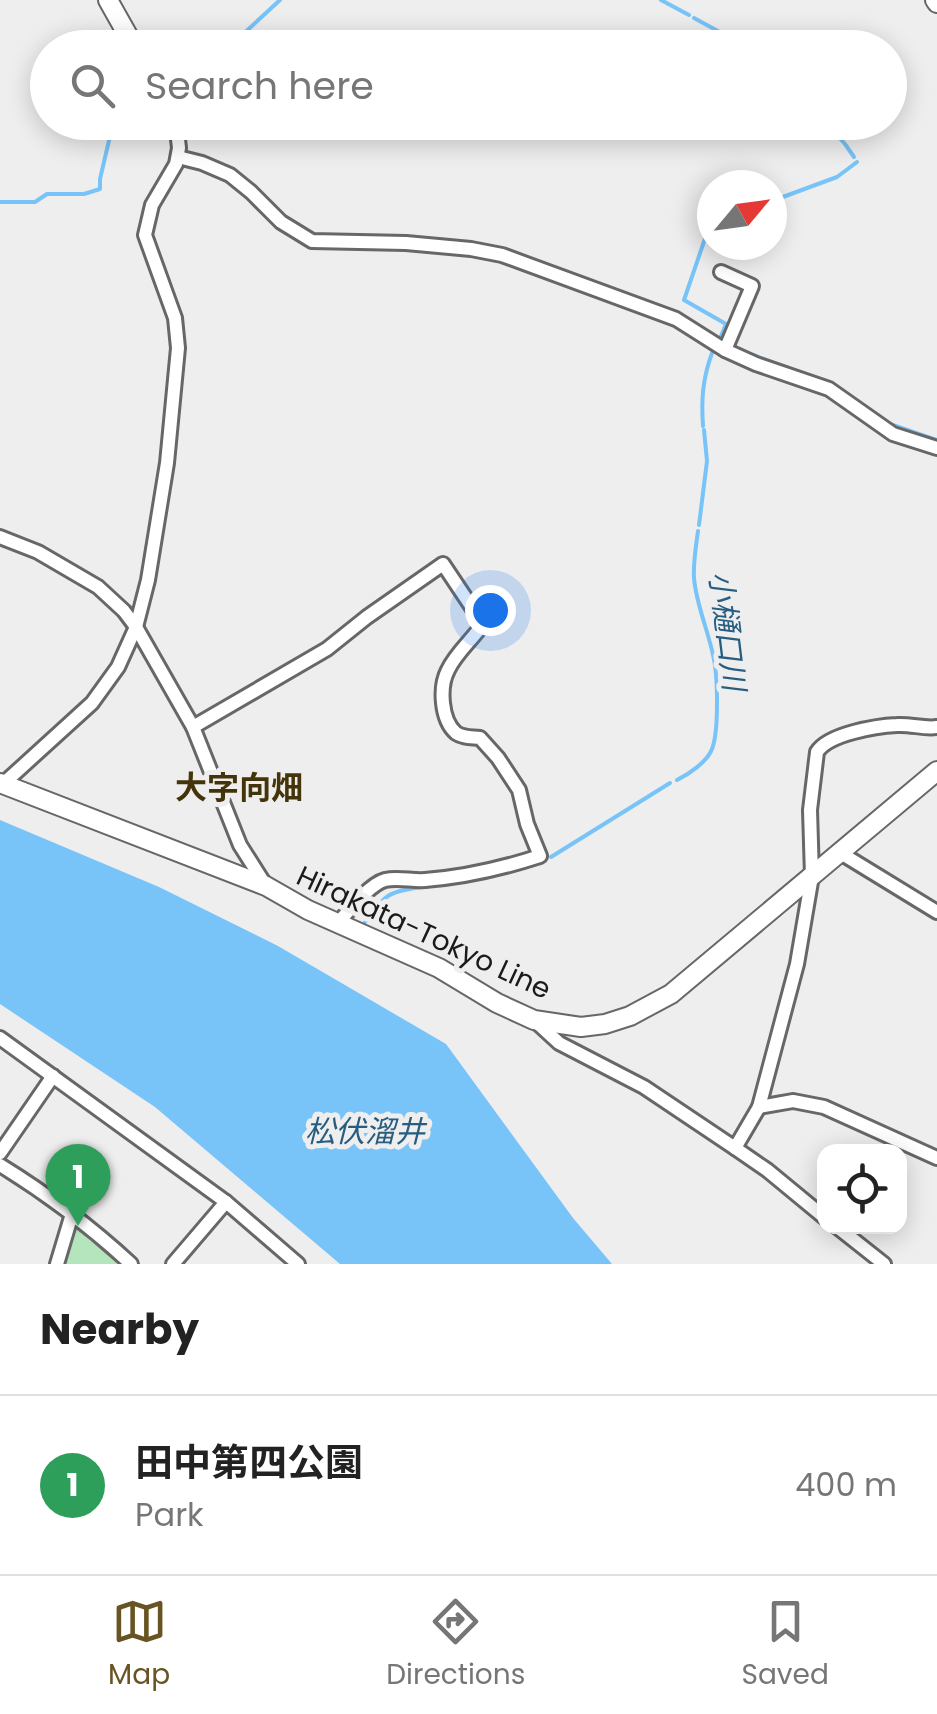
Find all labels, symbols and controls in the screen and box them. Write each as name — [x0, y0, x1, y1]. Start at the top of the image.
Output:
search box — [30, 30, 907, 140]
icon: search — [65, 58, 120, 113]
text: Search here — [145, 59, 374, 112]
north arrow — [697, 170, 787, 260]
water label: 小樋口川 — [699, 569, 757, 696]
your location — [465, 585, 516, 636]
district label: 大字向畑 — [175, 765, 303, 810]
street label: Hirakata-Tokyo Line — [290, 856, 557, 1009]
water label: 松伏溜井 — [305, 1110, 428, 1153]
pin: 1 — [46, 1144, 110, 1226]
map controls — [817, 1144, 907, 1234]
button: locate — [817, 1144, 907, 1234]
text: Nearby — [40, 1300, 199, 1359]
text: 田中第四公園 — [135, 1436, 363, 1489]
text: 1 — [66, 1462, 79, 1507]
text: 400 m — [795, 1462, 897, 1507]
text: Park — [135, 1492, 204, 1537]
tab: Map — [108, 1594, 170, 1696]
tab: Directions — [386, 1594, 525, 1696]
tab: Saved — [742, 1594, 829, 1696]

